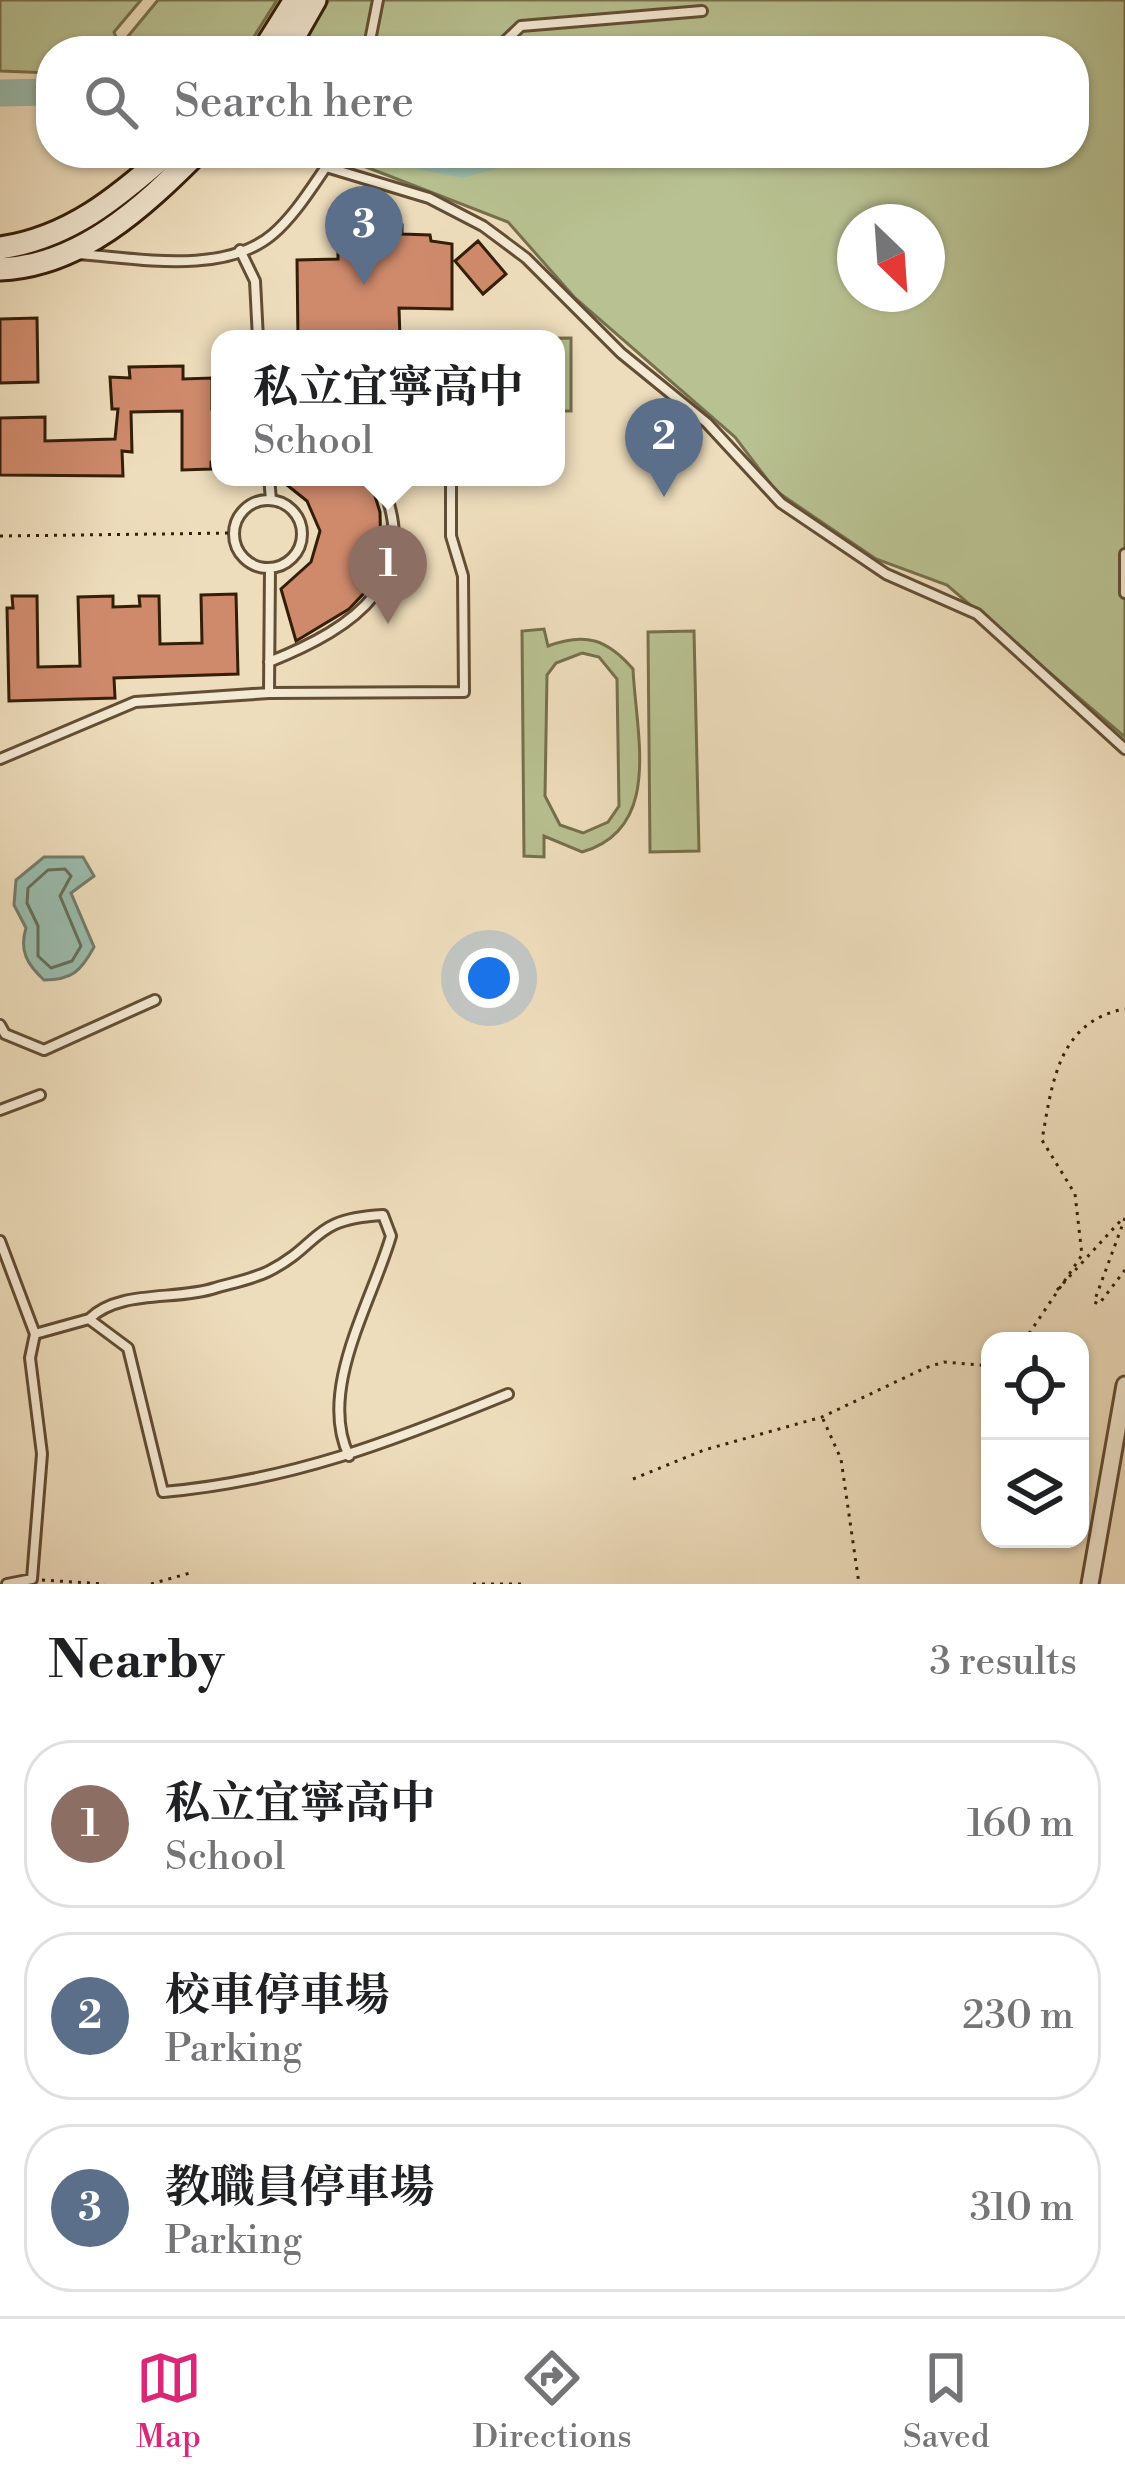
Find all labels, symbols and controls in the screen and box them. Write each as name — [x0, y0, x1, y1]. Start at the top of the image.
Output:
search box — [36, 36, 1089, 168]
icon: search — [78, 69, 144, 135]
text: Search here — [174, 74, 414, 131]
pin: 3 — [325, 186, 403, 285]
north arrow — [837, 204, 945, 312]
popup — [211, 330, 565, 486]
text: 私立宜寧高中 — [253, 360, 523, 417]
pin: 2 — [625, 398, 703, 497]
text: School — [253, 417, 373, 466]
pin: 1 — [349, 525, 427, 624]
your location — [459, 948, 519, 1008]
map controls — [981, 1332, 1089, 1548]
button: locate — [981, 1332, 1089, 1440]
button: layers — [981, 1440, 1089, 1548]
text: Nearby — [48, 1630, 224, 1694]
text: 3 results — [929, 1638, 1077, 1687]
text: 私立宜寧高中 — [165, 1776, 435, 1833]
text: 1 — [81, 1800, 99, 1849]
text: 160 m — [967, 1800, 1074, 1849]
text: School — [165, 1833, 285, 1882]
text: 校車停車場 — [165, 1968, 390, 2025]
text: 2 — [78, 1992, 102, 2041]
text: 230 m — [962, 1992, 1074, 2041]
text: Parking — [165, 2025, 302, 2074]
text: 教職員停車場 — [165, 2160, 435, 2217]
text: 3 — [78, 2184, 102, 2233]
text: 310 m — [970, 2184, 1074, 2233]
text: Parking — [165, 2217, 302, 2266]
tab: Map — [136, 2345, 202, 2458]
tab: Directions — [473, 2345, 632, 2458]
tab: Saved — [903, 2345, 989, 2458]

